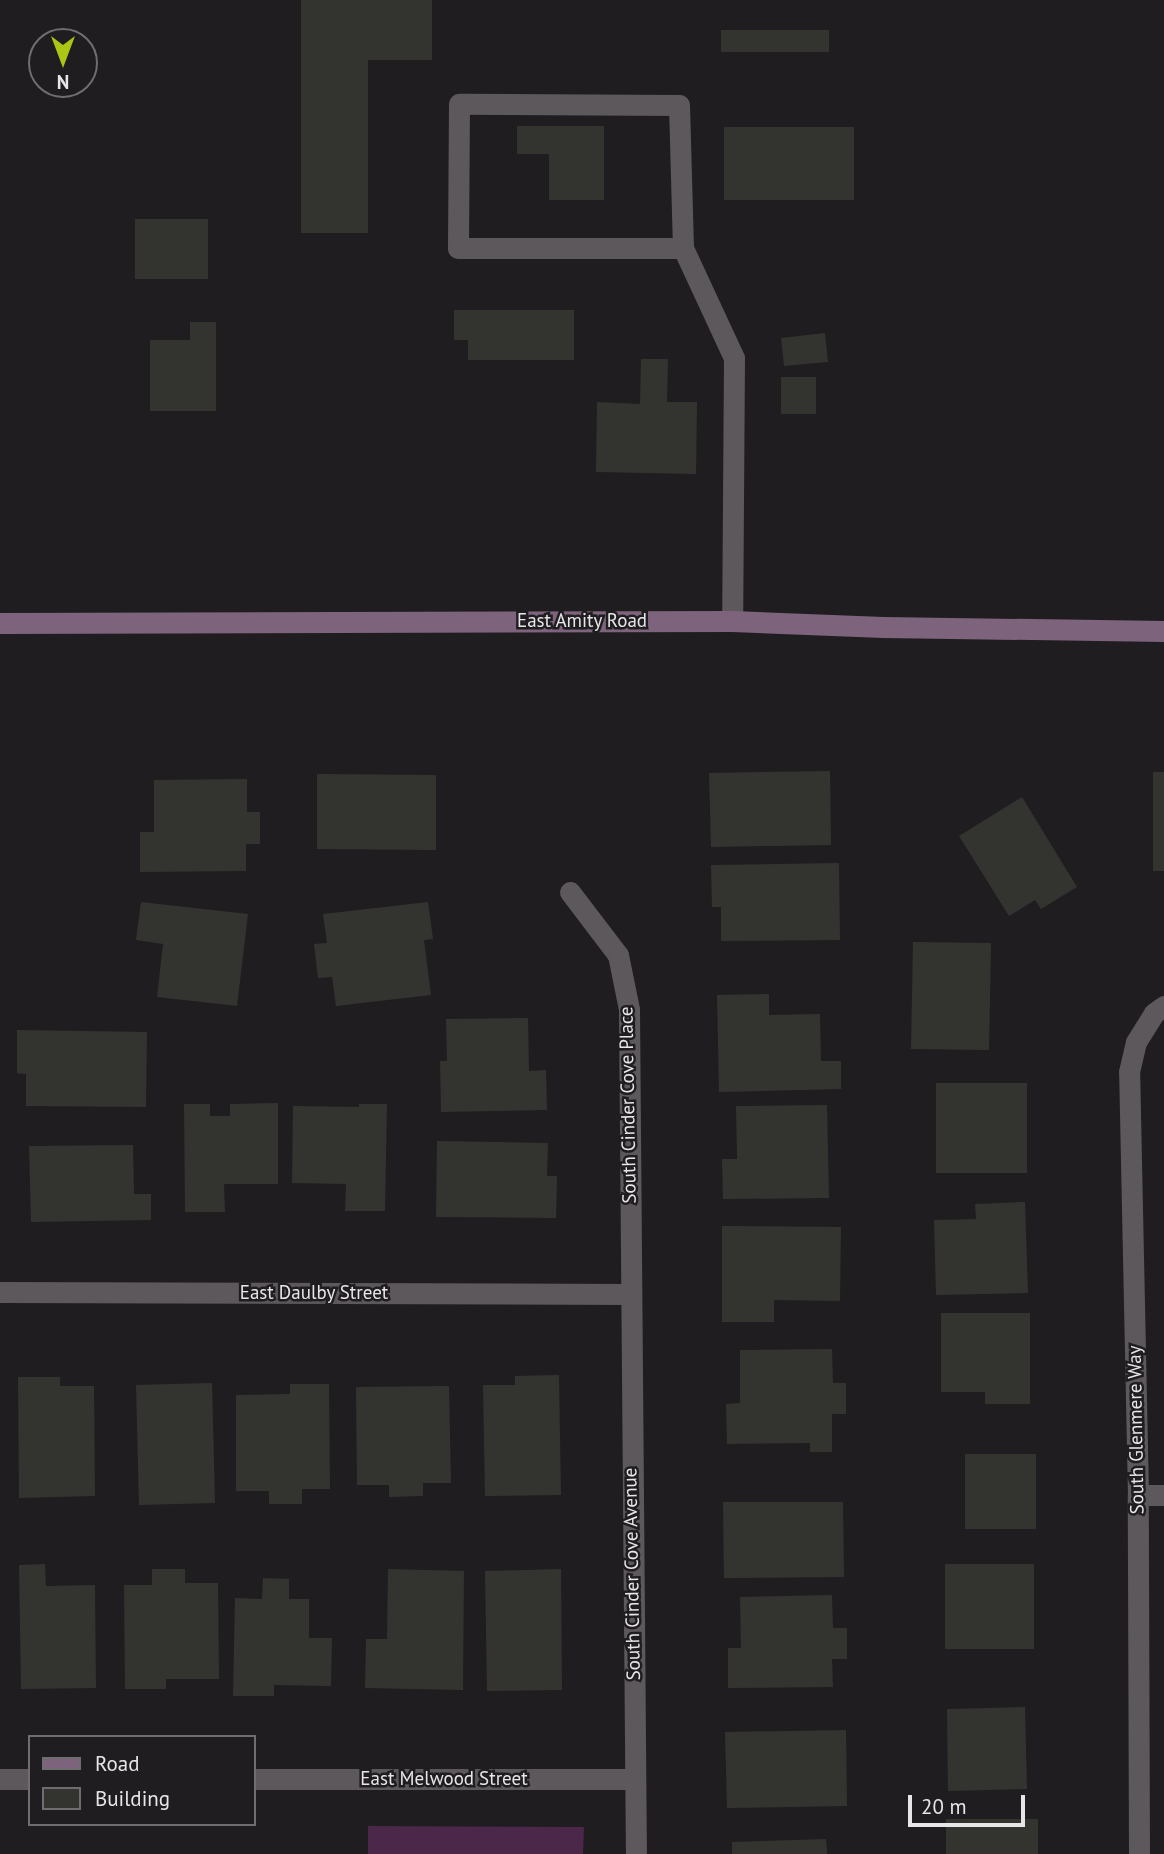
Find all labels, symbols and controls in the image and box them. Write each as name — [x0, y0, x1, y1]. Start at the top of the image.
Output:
north arrow — [28, 28, 98, 98]
text: N — [57, 70, 69, 94]
street label: East Amity Road — [516, 610, 648, 632]
street label: South Cinder Cove Place — [615, 1006, 641, 1204]
street label: East Daulby Street — [239, 1282, 389, 1304]
street label: South Glenmere Way — [1123, 1345, 1149, 1515]
street label: South Cinder Cove Avenue — [619, 1467, 645, 1681]
legend — [28, 1735, 256, 1826]
text: Road — [95, 1750, 139, 1777]
street label: East Melwood Street — [360, 1768, 528, 1790]
scale bar — [912, 1780, 1029, 1824]
text: Building — [95, 1785, 170, 1812]
text: 20 m — [921, 1793, 967, 1820]

